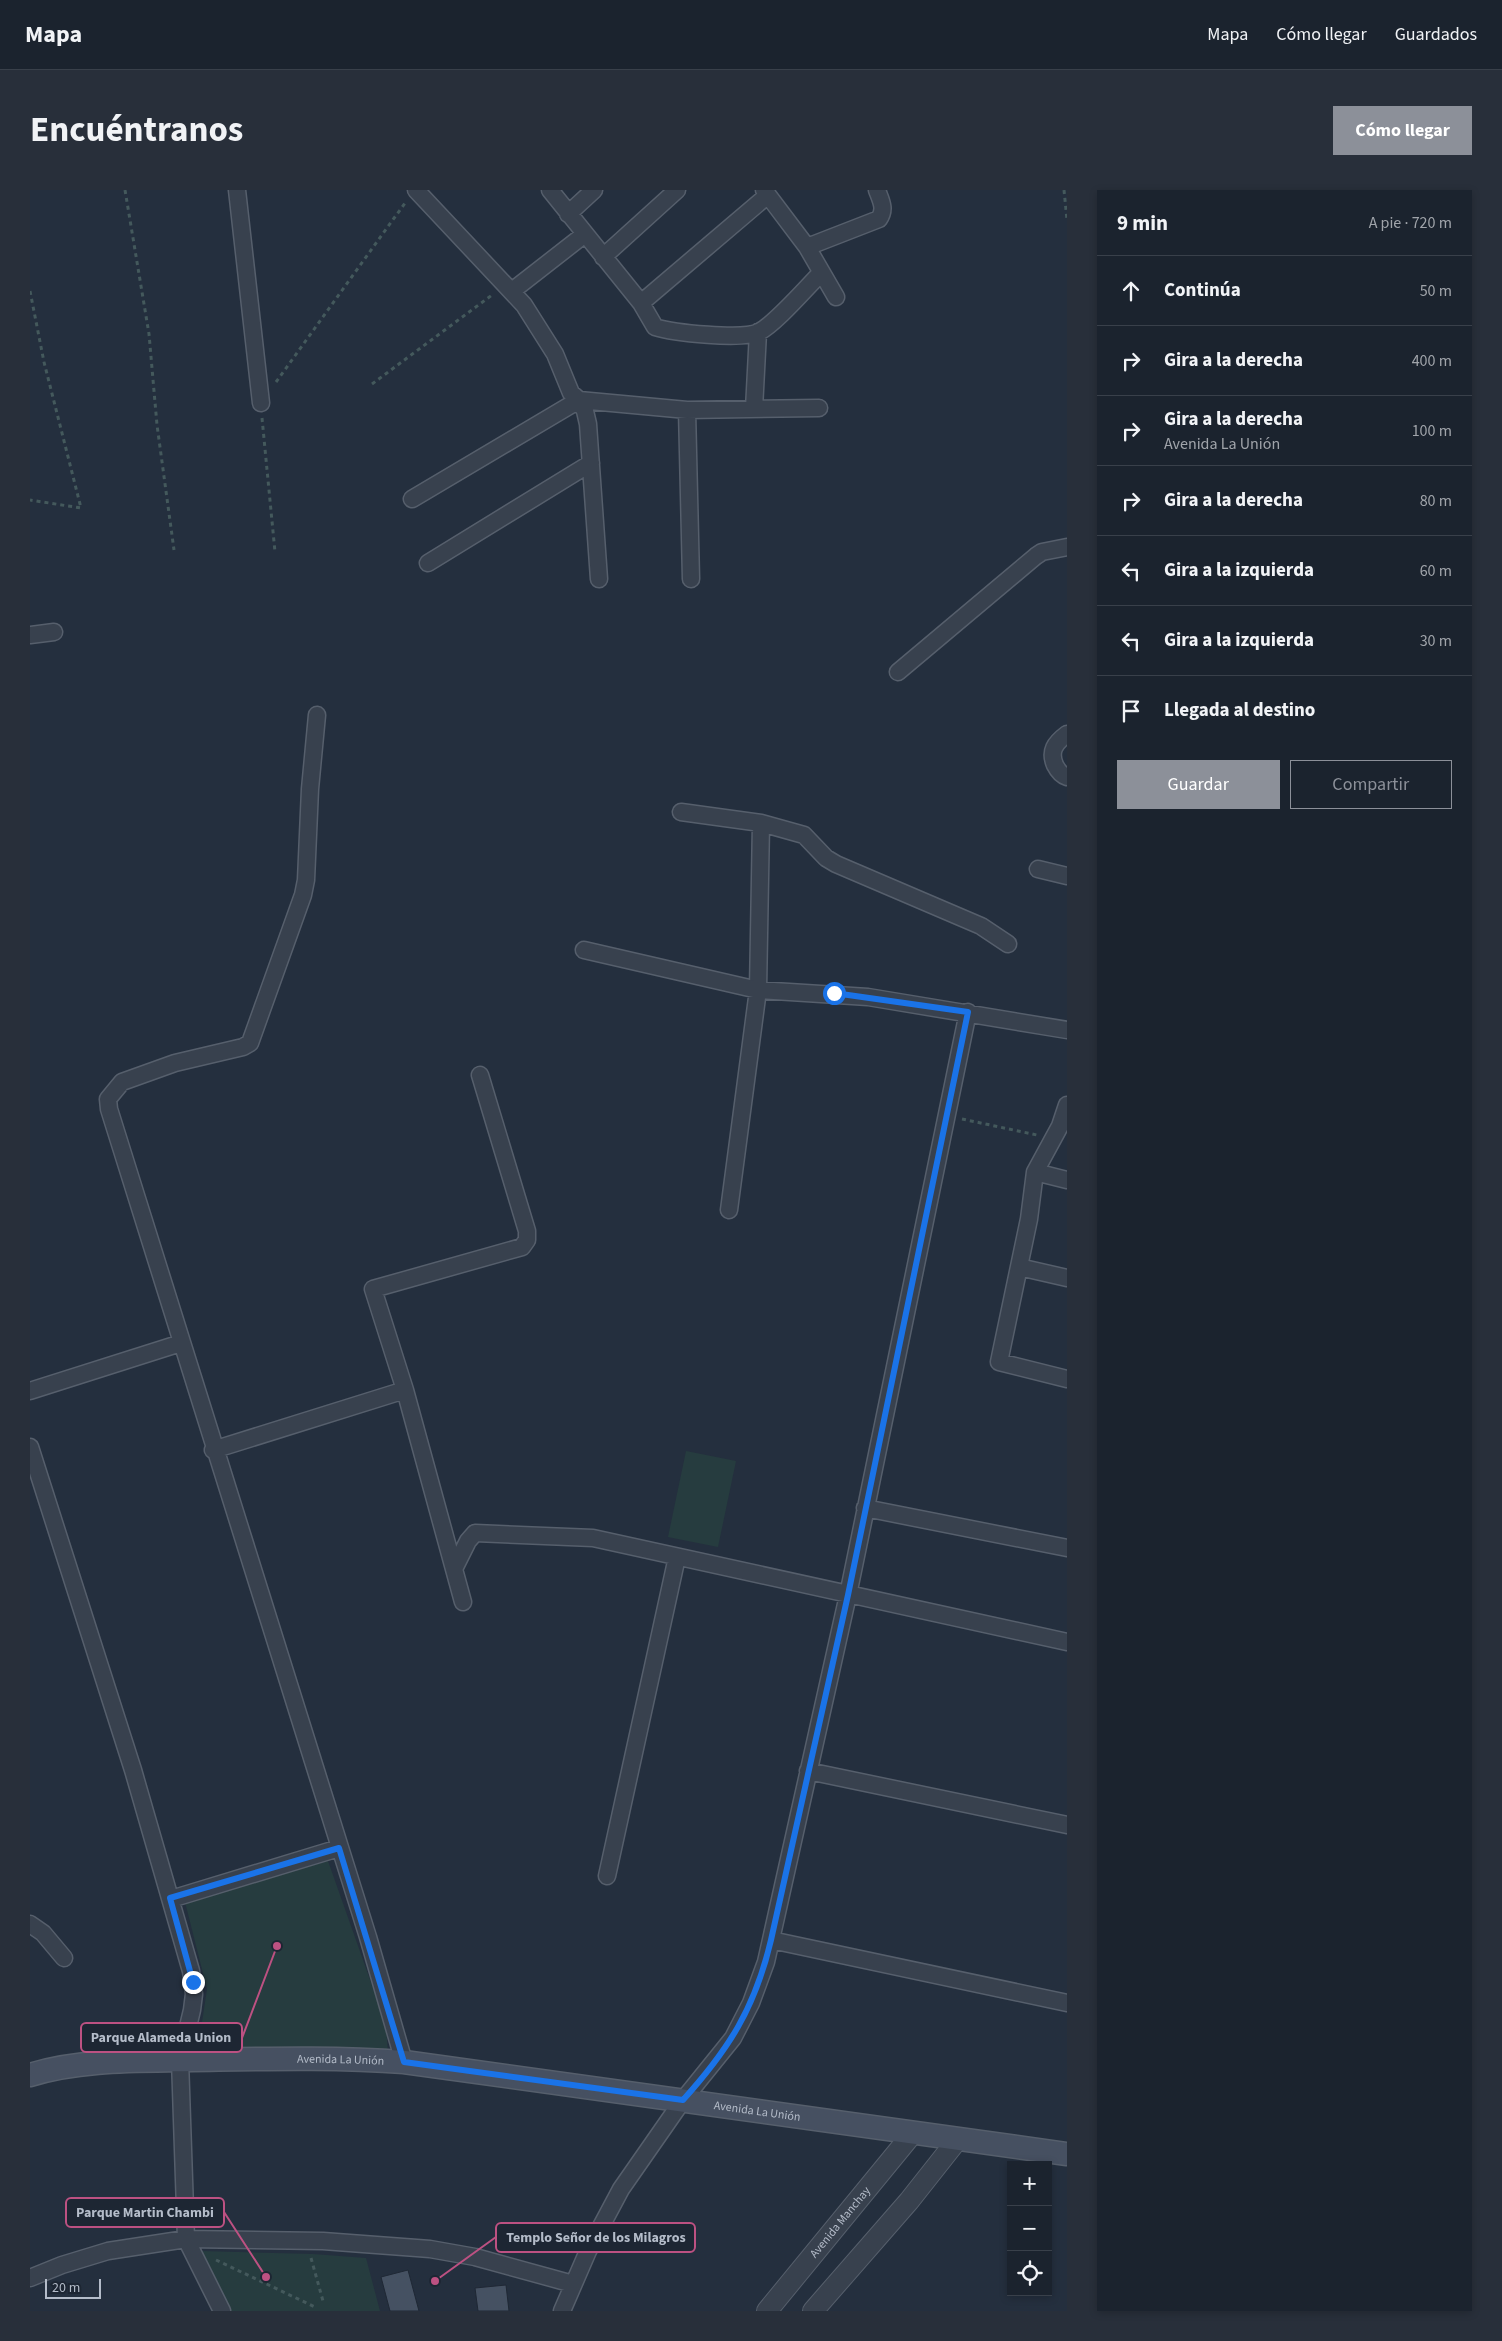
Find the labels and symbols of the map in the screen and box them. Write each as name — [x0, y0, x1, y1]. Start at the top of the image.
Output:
route start — [823, 982, 846, 1005]
route end — [182, 1971, 205, 1994]
callout: Parque Alameda Union — [81, 2023, 242, 2052]
text: Parque Alameda Union — [91, 2028, 231, 2048]
street label: Avenida La Unión — [297, 2050, 385, 2069]
street label: Avenida La Unión — [713, 2097, 802, 2125]
street label: Avenida Manchay — [806, 2182, 875, 2261]
callout: Parque Martin Chambi — [66, 2198, 224, 2227]
text: Parque Martin Chambi — [76, 2203, 214, 2223]
callout: Templo Señor de los Milagros — [496, 2223, 695, 2252]
text: Templo Señor de los Milagros — [506, 2228, 686, 2248]
scale bar — [45, 2276, 101, 2299]

